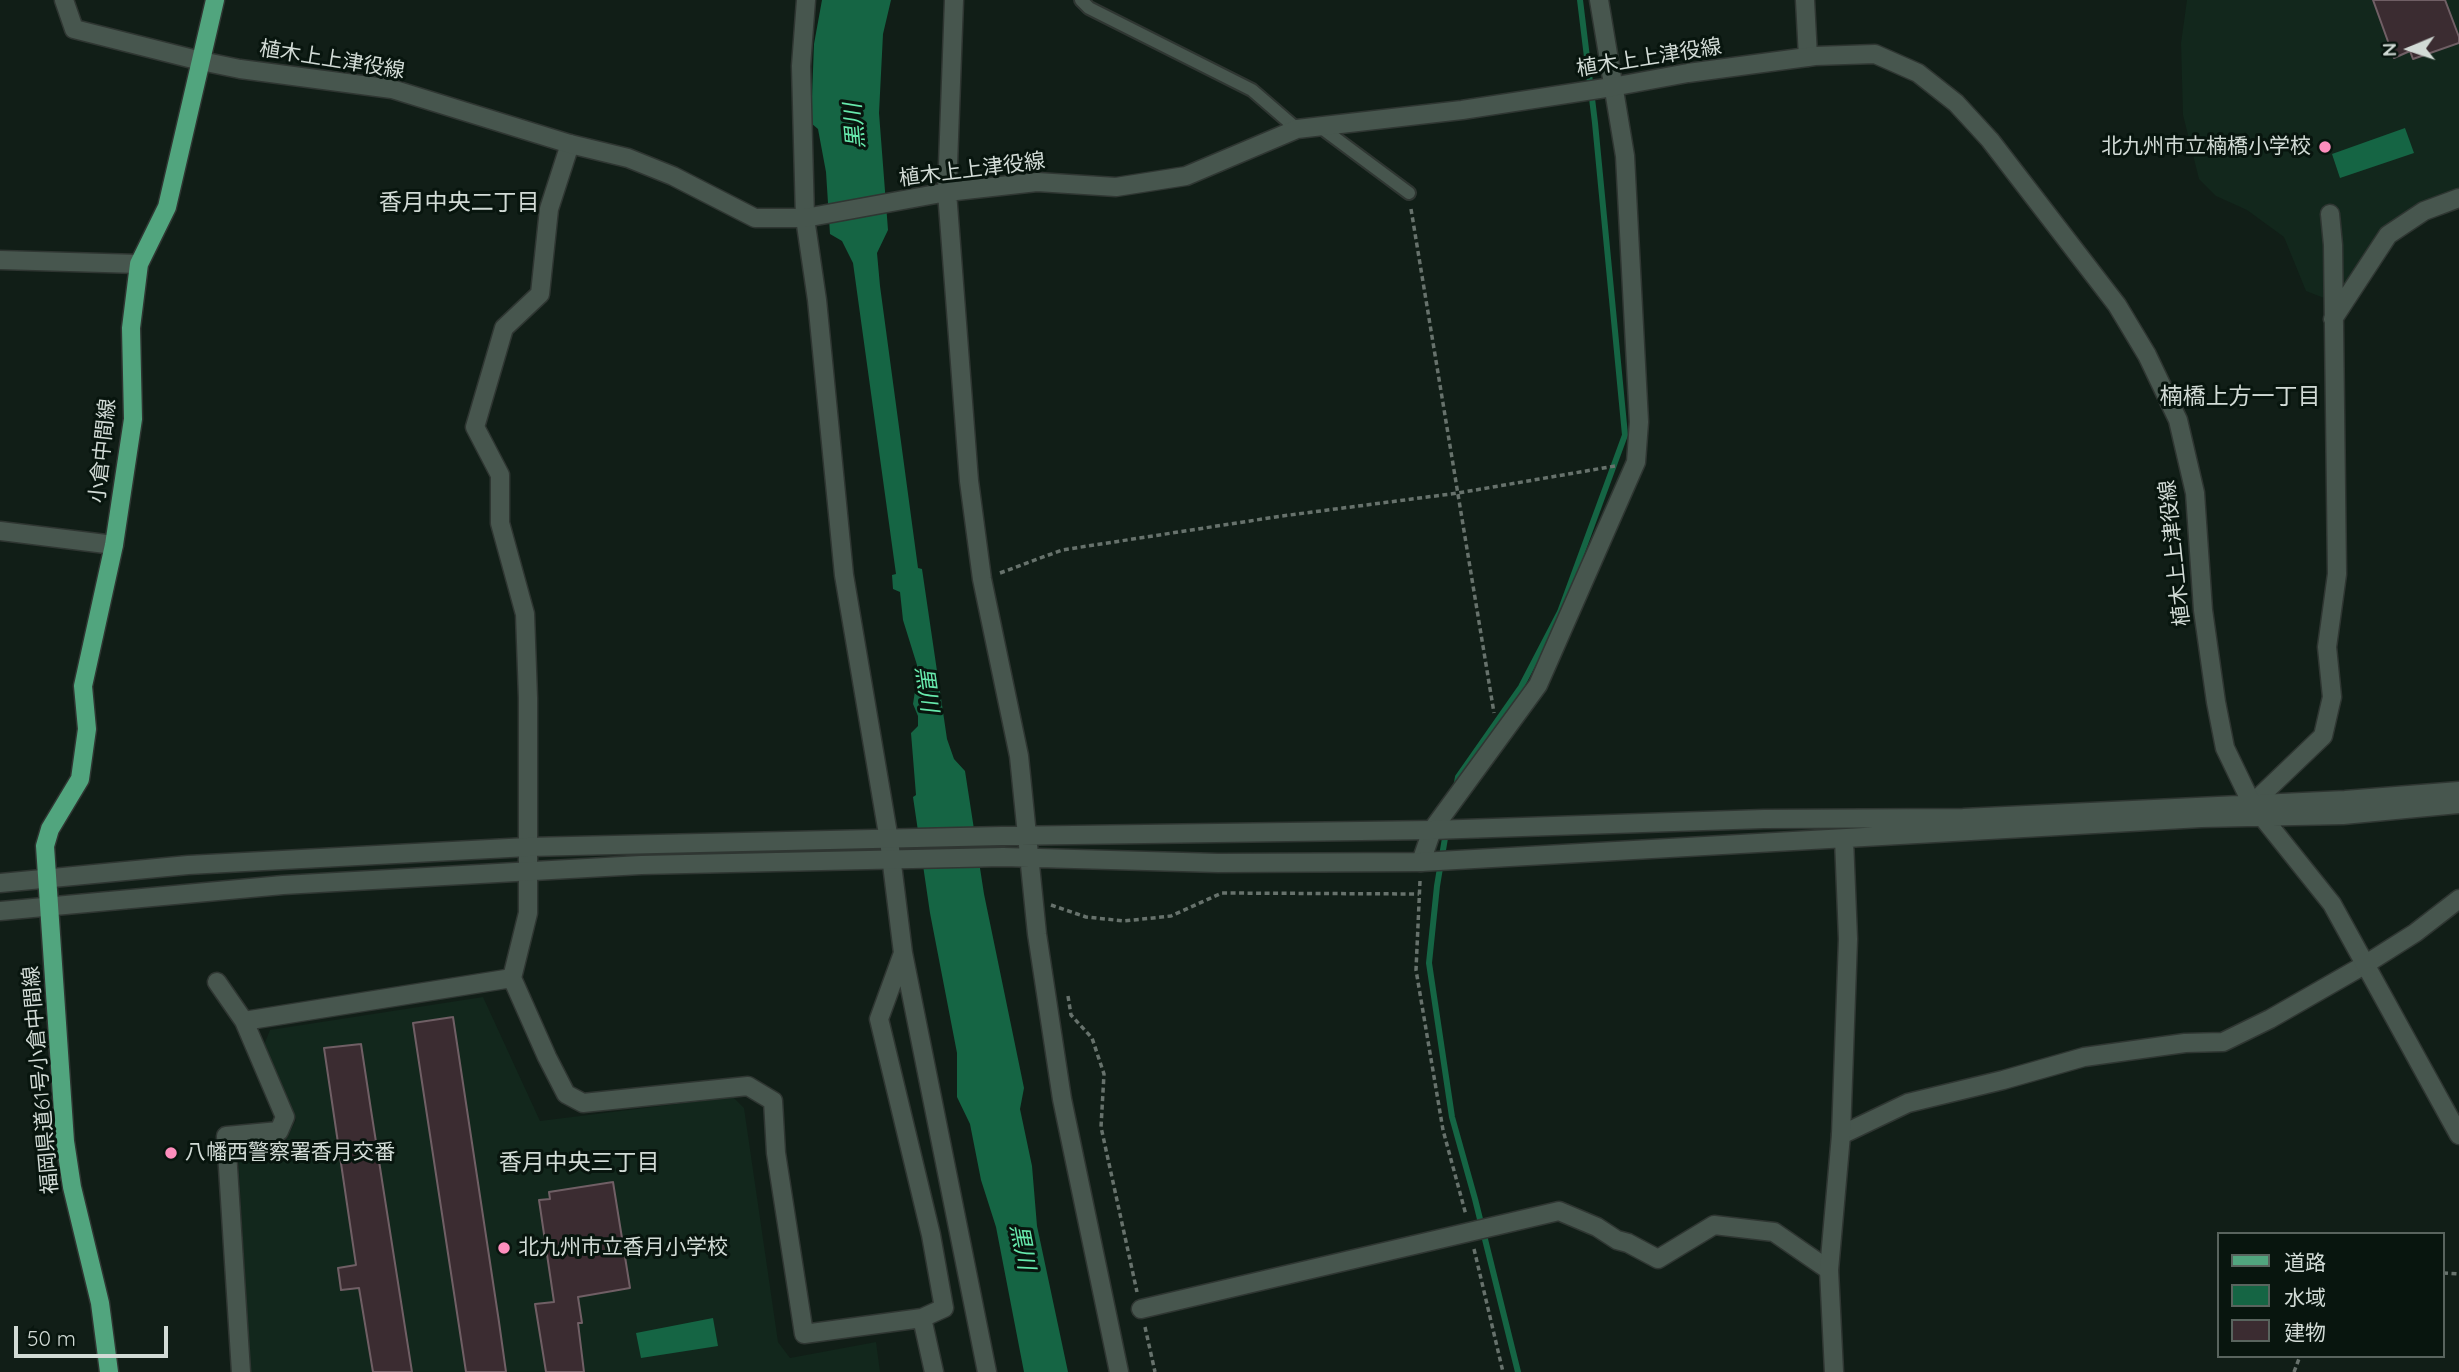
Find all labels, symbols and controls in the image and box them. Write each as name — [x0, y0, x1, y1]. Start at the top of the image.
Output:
north arrow — [2375, 14, 2445, 84]
street label: 植木上上津役線 — [1574, 34, 1724, 82]
street label: 植木上上津役線 — [257, 36, 407, 84]
text: N — [2377, 42, 2401, 57]
water label: 黒川 — [839, 102, 871, 150]
place label: 北九州市立楠橋小学校 — [2101, 134, 2311, 160]
marker: 北九州市立楠橋小学校 — [2317, 139, 2333, 155]
street label: 植木上上津役線 — [898, 149, 1046, 191]
district label: 香月中央二丁目 — [379, 189, 539, 217]
district label: 楠橋上方一丁目 — [2160, 383, 2320, 411]
street label: 小倉中間線 — [85, 397, 121, 505]
street label: 植木上上津役線 — [2155, 479, 2195, 627]
water label: 黒川 — [909, 664, 943, 714]
street label: 福岡県道61号小倉中間線 — [18, 965, 64, 1195]
place label: 八幡西警察署香月交番 — [185, 1140, 395, 1166]
marker: 八幡西警察署香月交番 — [163, 1145, 179, 1161]
district label: 香月中央三丁目 — [499, 1149, 659, 1177]
water label: 黒川 — [1004, 1222, 1040, 1272]
legend — [2218, 1232, 2445, 1358]
place label: 北九州市立香月小学校 — [518, 1235, 728, 1261]
marker: 北九州市立香月小学校 — [496, 1240, 512, 1256]
text: 道路 — [2284, 1249, 2326, 1275]
text: 水域 — [2284, 1284, 2326, 1310]
scale bar — [18, 1312, 172, 1356]
text: 建物 — [2284, 1319, 2326, 1345]
text: 50 m — [27, 1325, 76, 1351]

